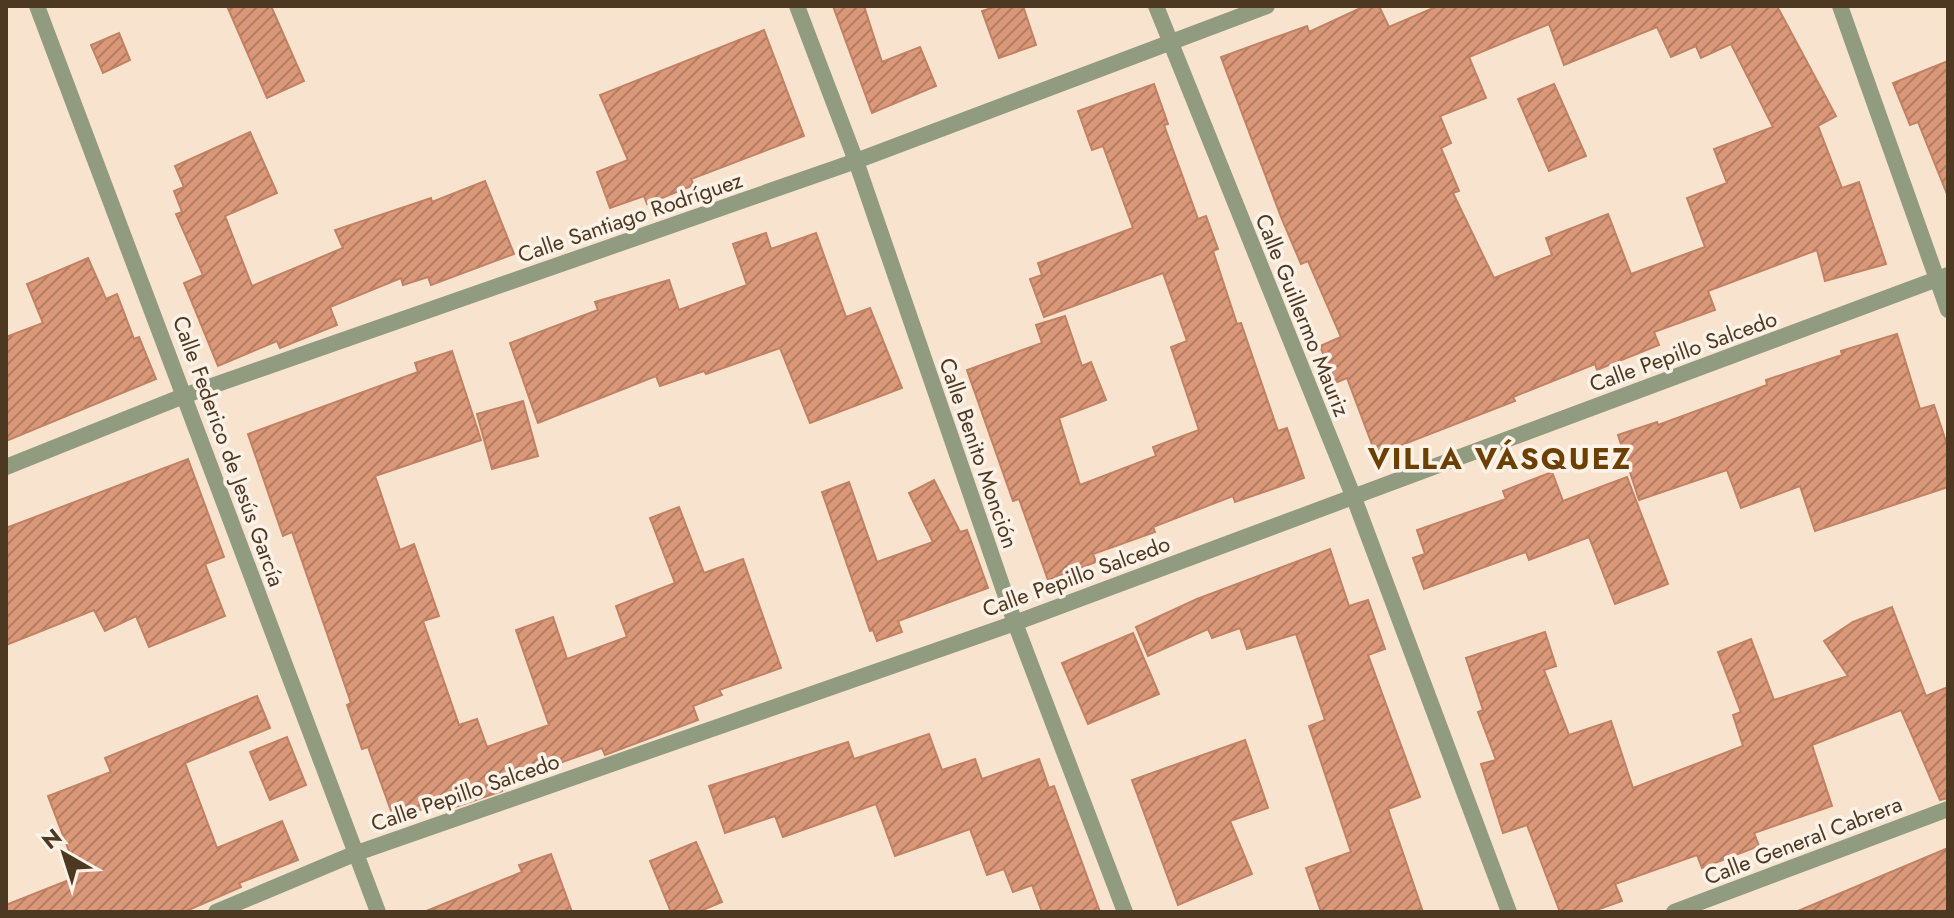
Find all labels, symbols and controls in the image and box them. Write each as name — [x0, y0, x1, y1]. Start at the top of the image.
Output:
street label: Calle Santiago Rodríguez — [513, 163, 747, 271]
street label: Calle Guillermo Mauriz — [1248, 209, 1358, 421]
street label: Calle Pepillo Salcedo — [1585, 302, 1781, 400]
street label: Calle Federico de Jesús García — [165, 311, 293, 591]
street label: Calle Benito Monción — [931, 353, 1027, 553]
district label: VILLA VÁSQUEZ — [1367, 437, 1632, 480]
street label: Calle Pepillo Salcedo — [978, 527, 1174, 625]
street label: Calle Pepillo Salcedo — [366, 745, 564, 839]
street label: Calle General Cabrera — [1699, 788, 1907, 892]
north arrow — [24, 814, 104, 894]
text: N — [35, 821, 68, 856]

